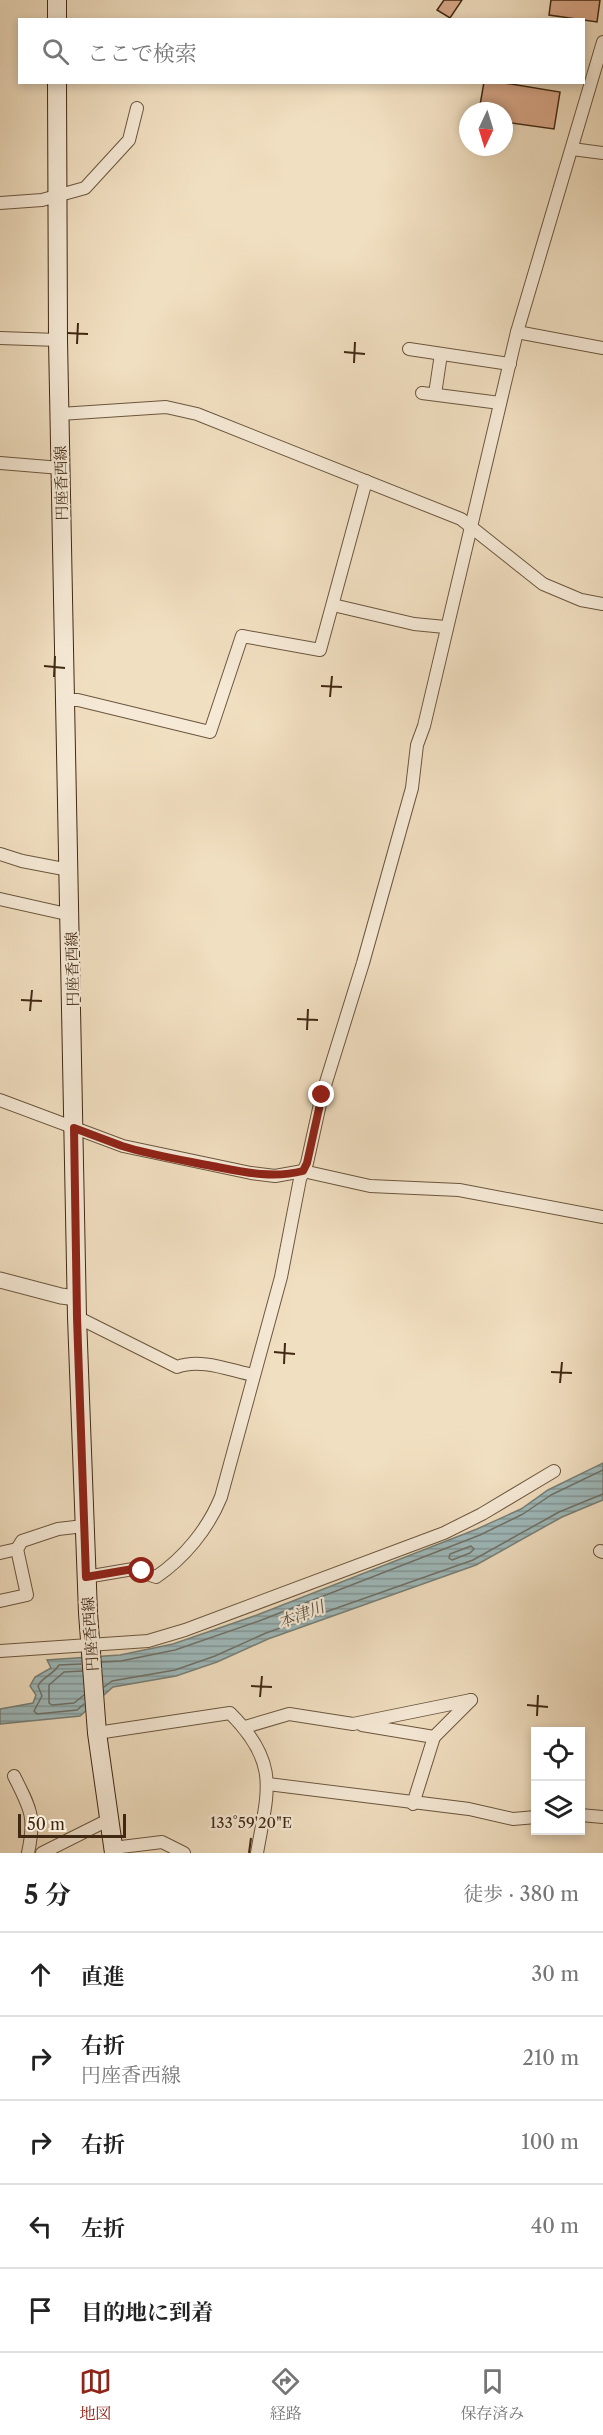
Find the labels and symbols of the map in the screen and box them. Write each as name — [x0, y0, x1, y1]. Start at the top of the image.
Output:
north arrow — [459, 102, 513, 156]
street label: 円座香西線 — [51, 445, 71, 521]
street label: 円座香西線 — [62, 931, 82, 1007]
route end — [308, 1081, 334, 1107]
route start — [128, 1557, 154, 1583]
water label: 本津川 — [275, 1595, 329, 1632]
street label: 円座香西線 — [78, 1596, 102, 1672]
scale bar — [18, 1811, 126, 1838]
text: 133°59'20"E — [210, 1813, 292, 1832]

